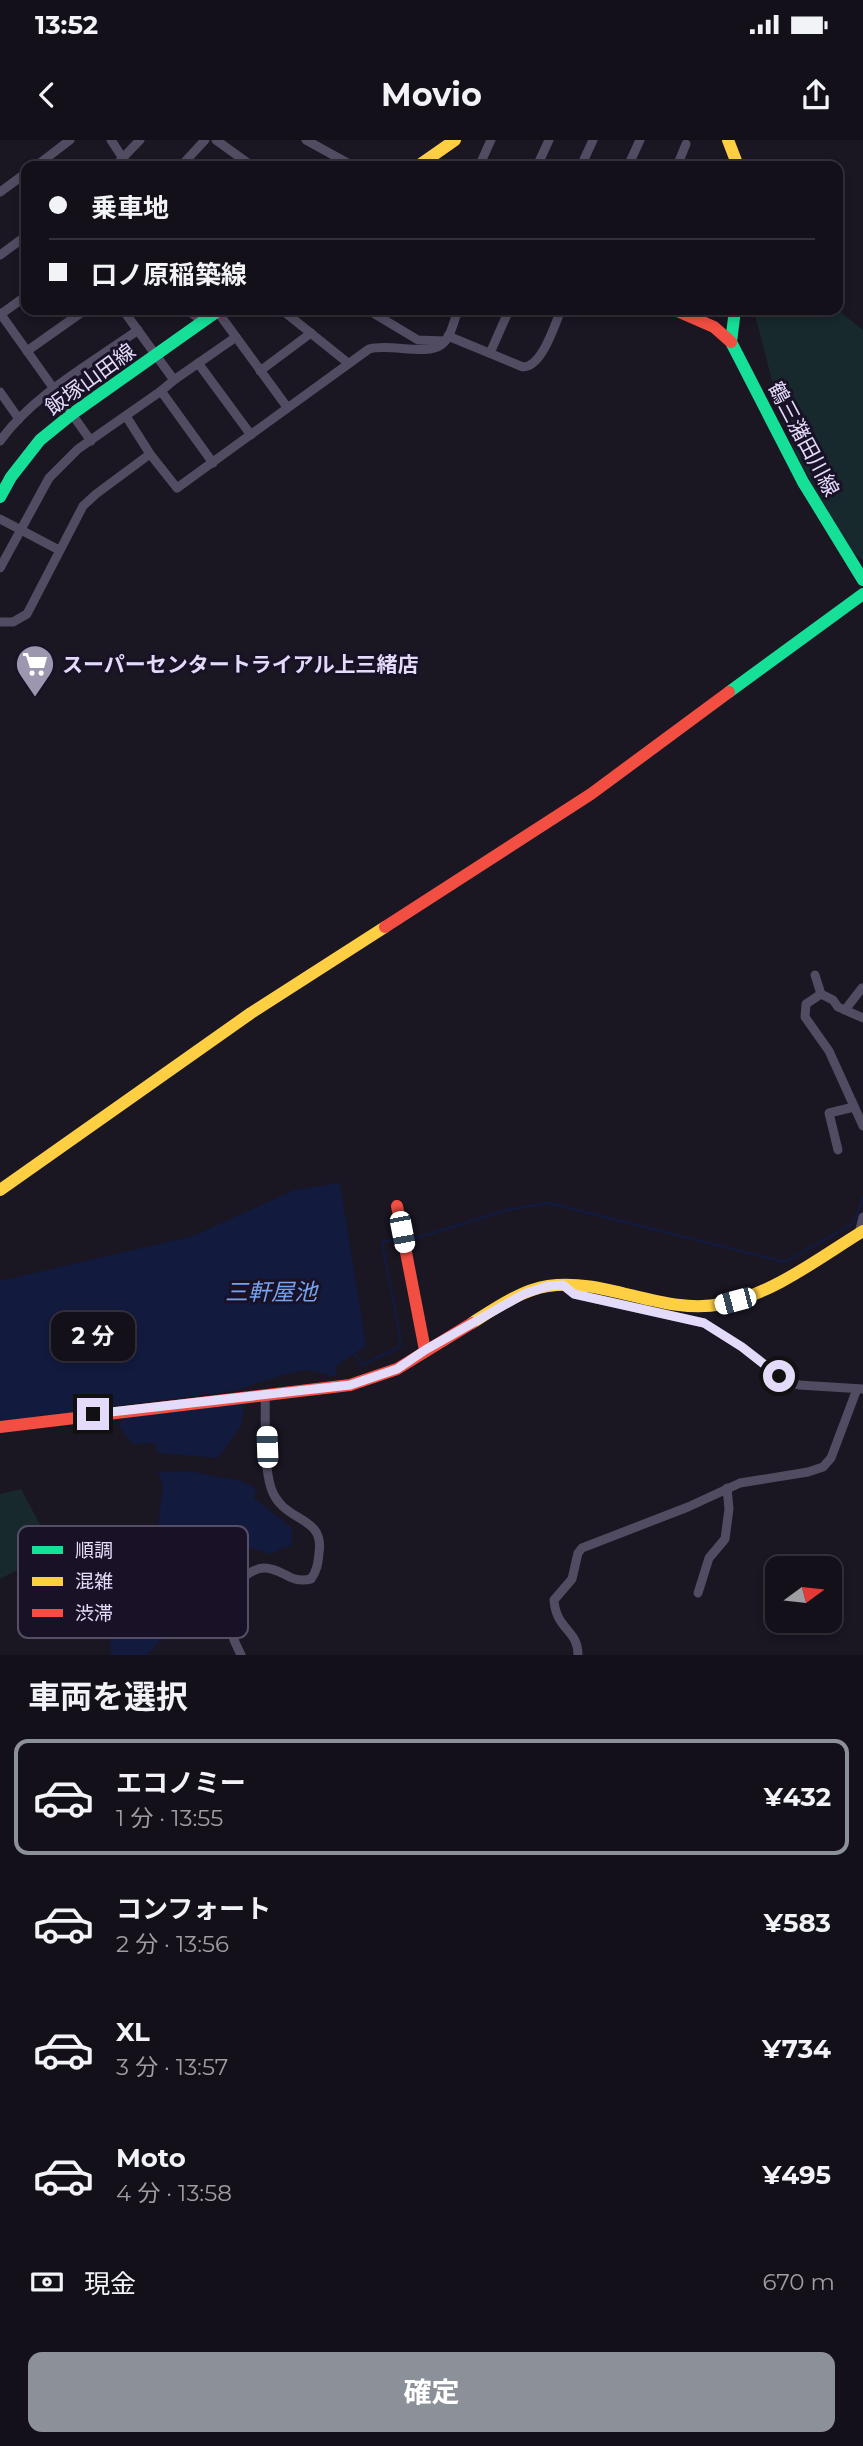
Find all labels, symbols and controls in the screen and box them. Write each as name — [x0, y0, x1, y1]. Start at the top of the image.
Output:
text: 13:52 — [35, 9, 98, 41]
text: Movio — [381, 75, 482, 114]
icon: back — [28, 76, 66, 114]
icon: share — [797, 76, 835, 114]
text: 乗車地 — [91, 192, 169, 224]
text: 口ノ原稲築線 — [91, 259, 247, 291]
street label: 飯塚山田線 — [40, 338, 140, 420]
street label: 鶴三潴田川線 — [763, 378, 845, 500]
supermarket icon: スーパーセンタートライアル上三緒店 — [14, 643, 56, 698]
place label: スーパーセンタートライアル上三緒店 — [62, 652, 419, 677]
car — [388, 1209, 417, 1255]
water label: 三軒屋池 — [225, 1278, 319, 1306]
car — [712, 1285, 759, 1317]
callout: 2 分 — [51, 1312, 135, 1362]
text: 2 分 — [71, 1322, 115, 1350]
route start — [763, 1360, 795, 1392]
route end — [77, 1398, 109, 1430]
car — [256, 1426, 279, 1468]
legend — [18, 1526, 248, 1638]
text: 順調 — [75, 1539, 113, 1562]
north arrow — [765, 1556, 842, 1633]
map controls — [765, 1556, 842, 1633]
text: 混雑 — [75, 1570, 113, 1593]
text: 渋滞 — [75, 1602, 113, 1625]
text: 車両を選択 — [28, 1677, 188, 1716]
icon: car — [32, 1766, 95, 1829]
text: エコノミー — [116, 1767, 246, 1799]
text: ¥432 — [764, 1781, 831, 1813]
text: 1 分 · 13:55 — [116, 1804, 223, 1832]
icon: car — [32, 1892, 95, 1955]
text: コンフォート — [116, 1893, 271, 1925]
text: ¥583 — [764, 1907, 831, 1939]
text: 2 分 · 13:56 — [116, 1930, 229, 1958]
text: XL — [116, 2016, 150, 2048]
icon: car — [32, 2018, 95, 2081]
text: ¥734 — [762, 2033, 831, 2065]
text: 3 分 · 13:57 — [116, 2053, 228, 2081]
text: Moto — [116, 2142, 186, 2174]
icon: car — [32, 2144, 95, 2207]
text: ¥495 — [762, 2159, 831, 2191]
text: 4 分 · 13:58 — [116, 2179, 232, 2207]
icon: cash — [28, 2263, 66, 2301]
text: 現金 — [84, 2268, 136, 2300]
text: 670 m — [762, 2268, 835, 2296]
button: 確定 — [28, 2352, 835, 2432]

